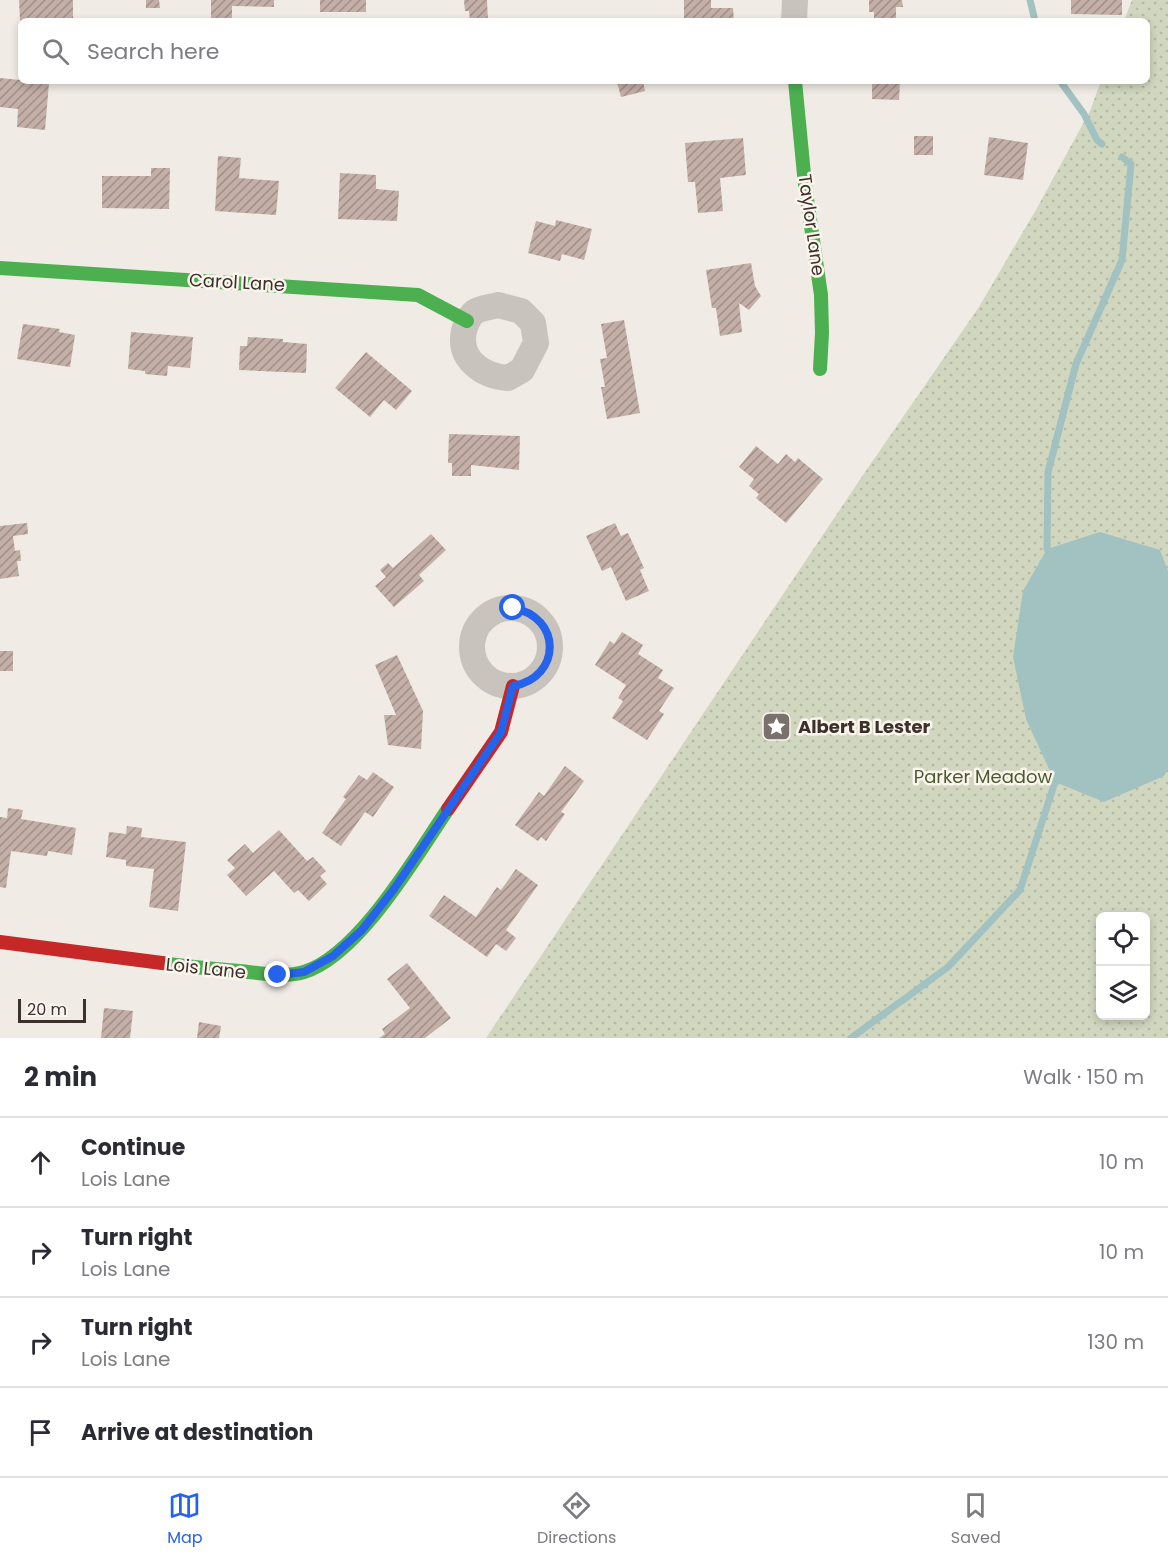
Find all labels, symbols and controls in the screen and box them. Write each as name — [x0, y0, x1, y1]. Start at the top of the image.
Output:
search box — [18, 18, 1150, 84]
icon: search — [39, 35, 72, 68]
text: Search here — [87, 36, 220, 67]
street label: Taylor Lane — [793, 173, 831, 277]
street label: Carol Lane — [188, 267, 286, 297]
route start — [499, 594, 525, 620]
place icon: Albert B Lester — [761, 710, 793, 742]
place label: Albert B Lester — [798, 714, 931, 739]
park label: Parker Meadow — [914, 764, 1053, 789]
map controls — [1096, 912, 1150, 1020]
button: locate — [1096, 912, 1150, 966]
street label: Lois Lane — [165, 951, 247, 985]
route end — [264, 961, 290, 987]
button: layers — [1096, 966, 1150, 1020]
scale bar — [18, 996, 86, 1024]
text: 20 m — [27, 998, 67, 1021]
text: 2 min — [24, 1059, 97, 1095]
text: Walk · 150 m — [1023, 1063, 1144, 1091]
text: Continue — [81, 1132, 185, 1163]
icon: ahead — [24, 1146, 57, 1179]
text: 10 m — [1099, 1148, 1144, 1176]
text: Lois Lane — [81, 1165, 171, 1193]
text: Turn right — [81, 1222, 192, 1253]
icon: right — [24, 1236, 57, 1269]
text: 10 m — [1099, 1238, 1144, 1266]
text: Lois Lane — [81, 1255, 171, 1283]
text: Turn right — [81, 1312, 192, 1343]
icon: right — [24, 1326, 57, 1359]
text: 130 m — [1087, 1328, 1144, 1356]
text: Lois Lane — [81, 1345, 171, 1373]
icon: arrive — [24, 1416, 57, 1449]
text: Arrive at destination — [81, 1417, 313, 1448]
tab: Map — [167, 1489, 203, 1550]
tab: Directions — [537, 1489, 616, 1550]
tab: Saved — [951, 1489, 1001, 1550]

